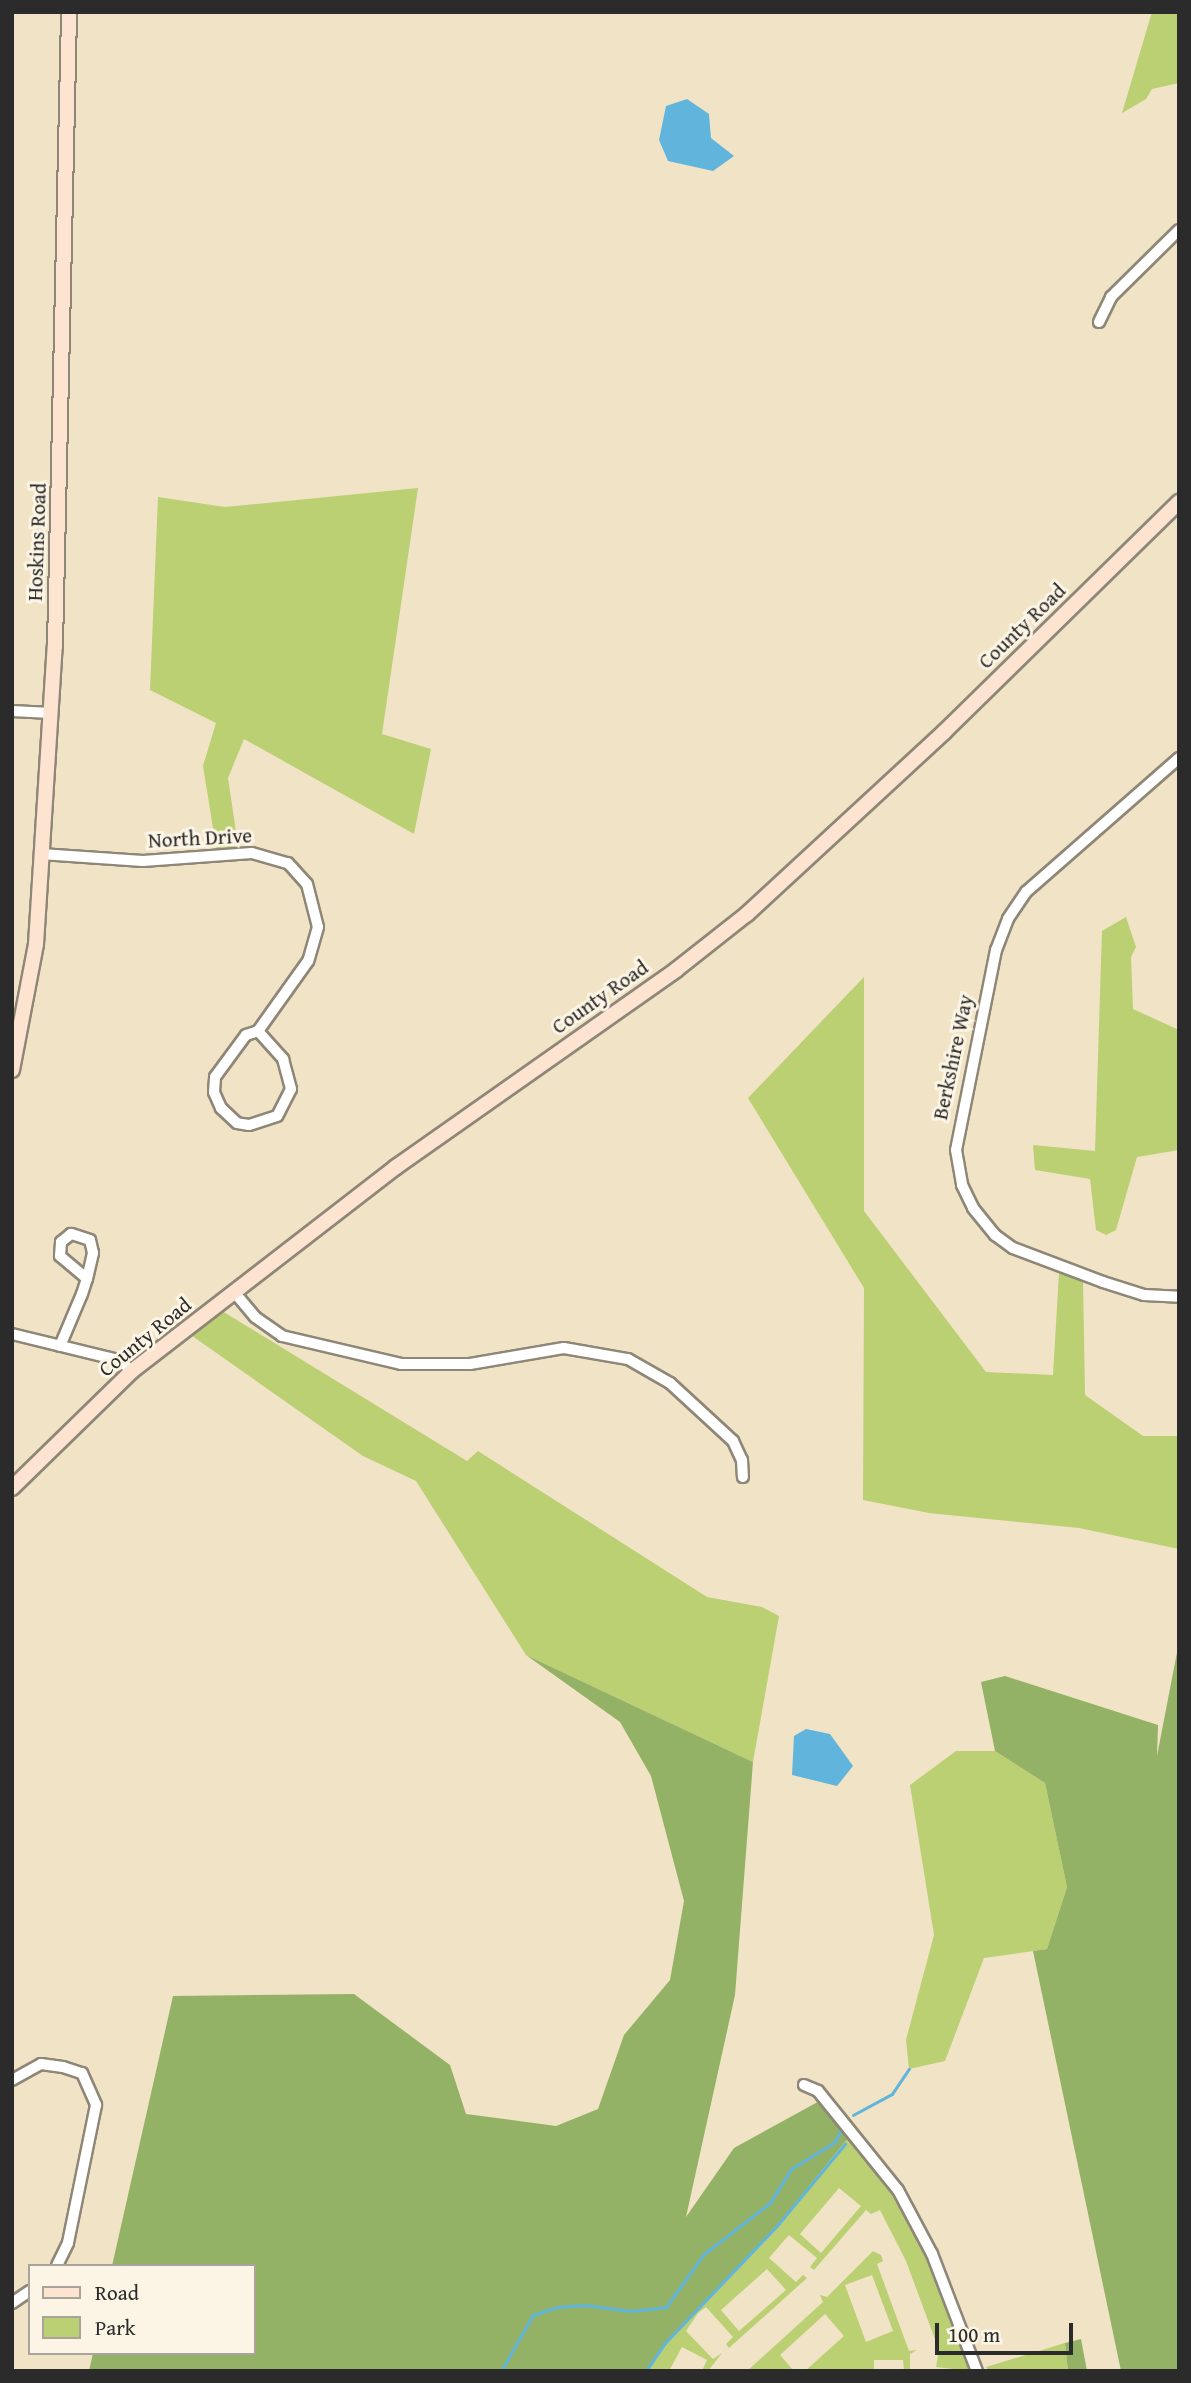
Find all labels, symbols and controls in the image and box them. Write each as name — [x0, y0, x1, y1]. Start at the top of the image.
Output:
street label: Hoskins Road — [22, 482, 52, 602]
street label: County Road — [973, 578, 1071, 674]
street label: North Drive — [147, 823, 253, 853]
street label: County Road — [547, 955, 653, 1039]
street label: Berkshire Way — [927, 992, 979, 1122]
street label: County Road — [94, 1292, 196, 1382]
legend — [28, 2264, 256, 2355]
text: Road — [95, 2277, 139, 2308]
scale bar — [939, 2310, 1077, 2354]
text: Park — [95, 2312, 136, 2343]
text: 100 m — [948, 2319, 1000, 2350]

